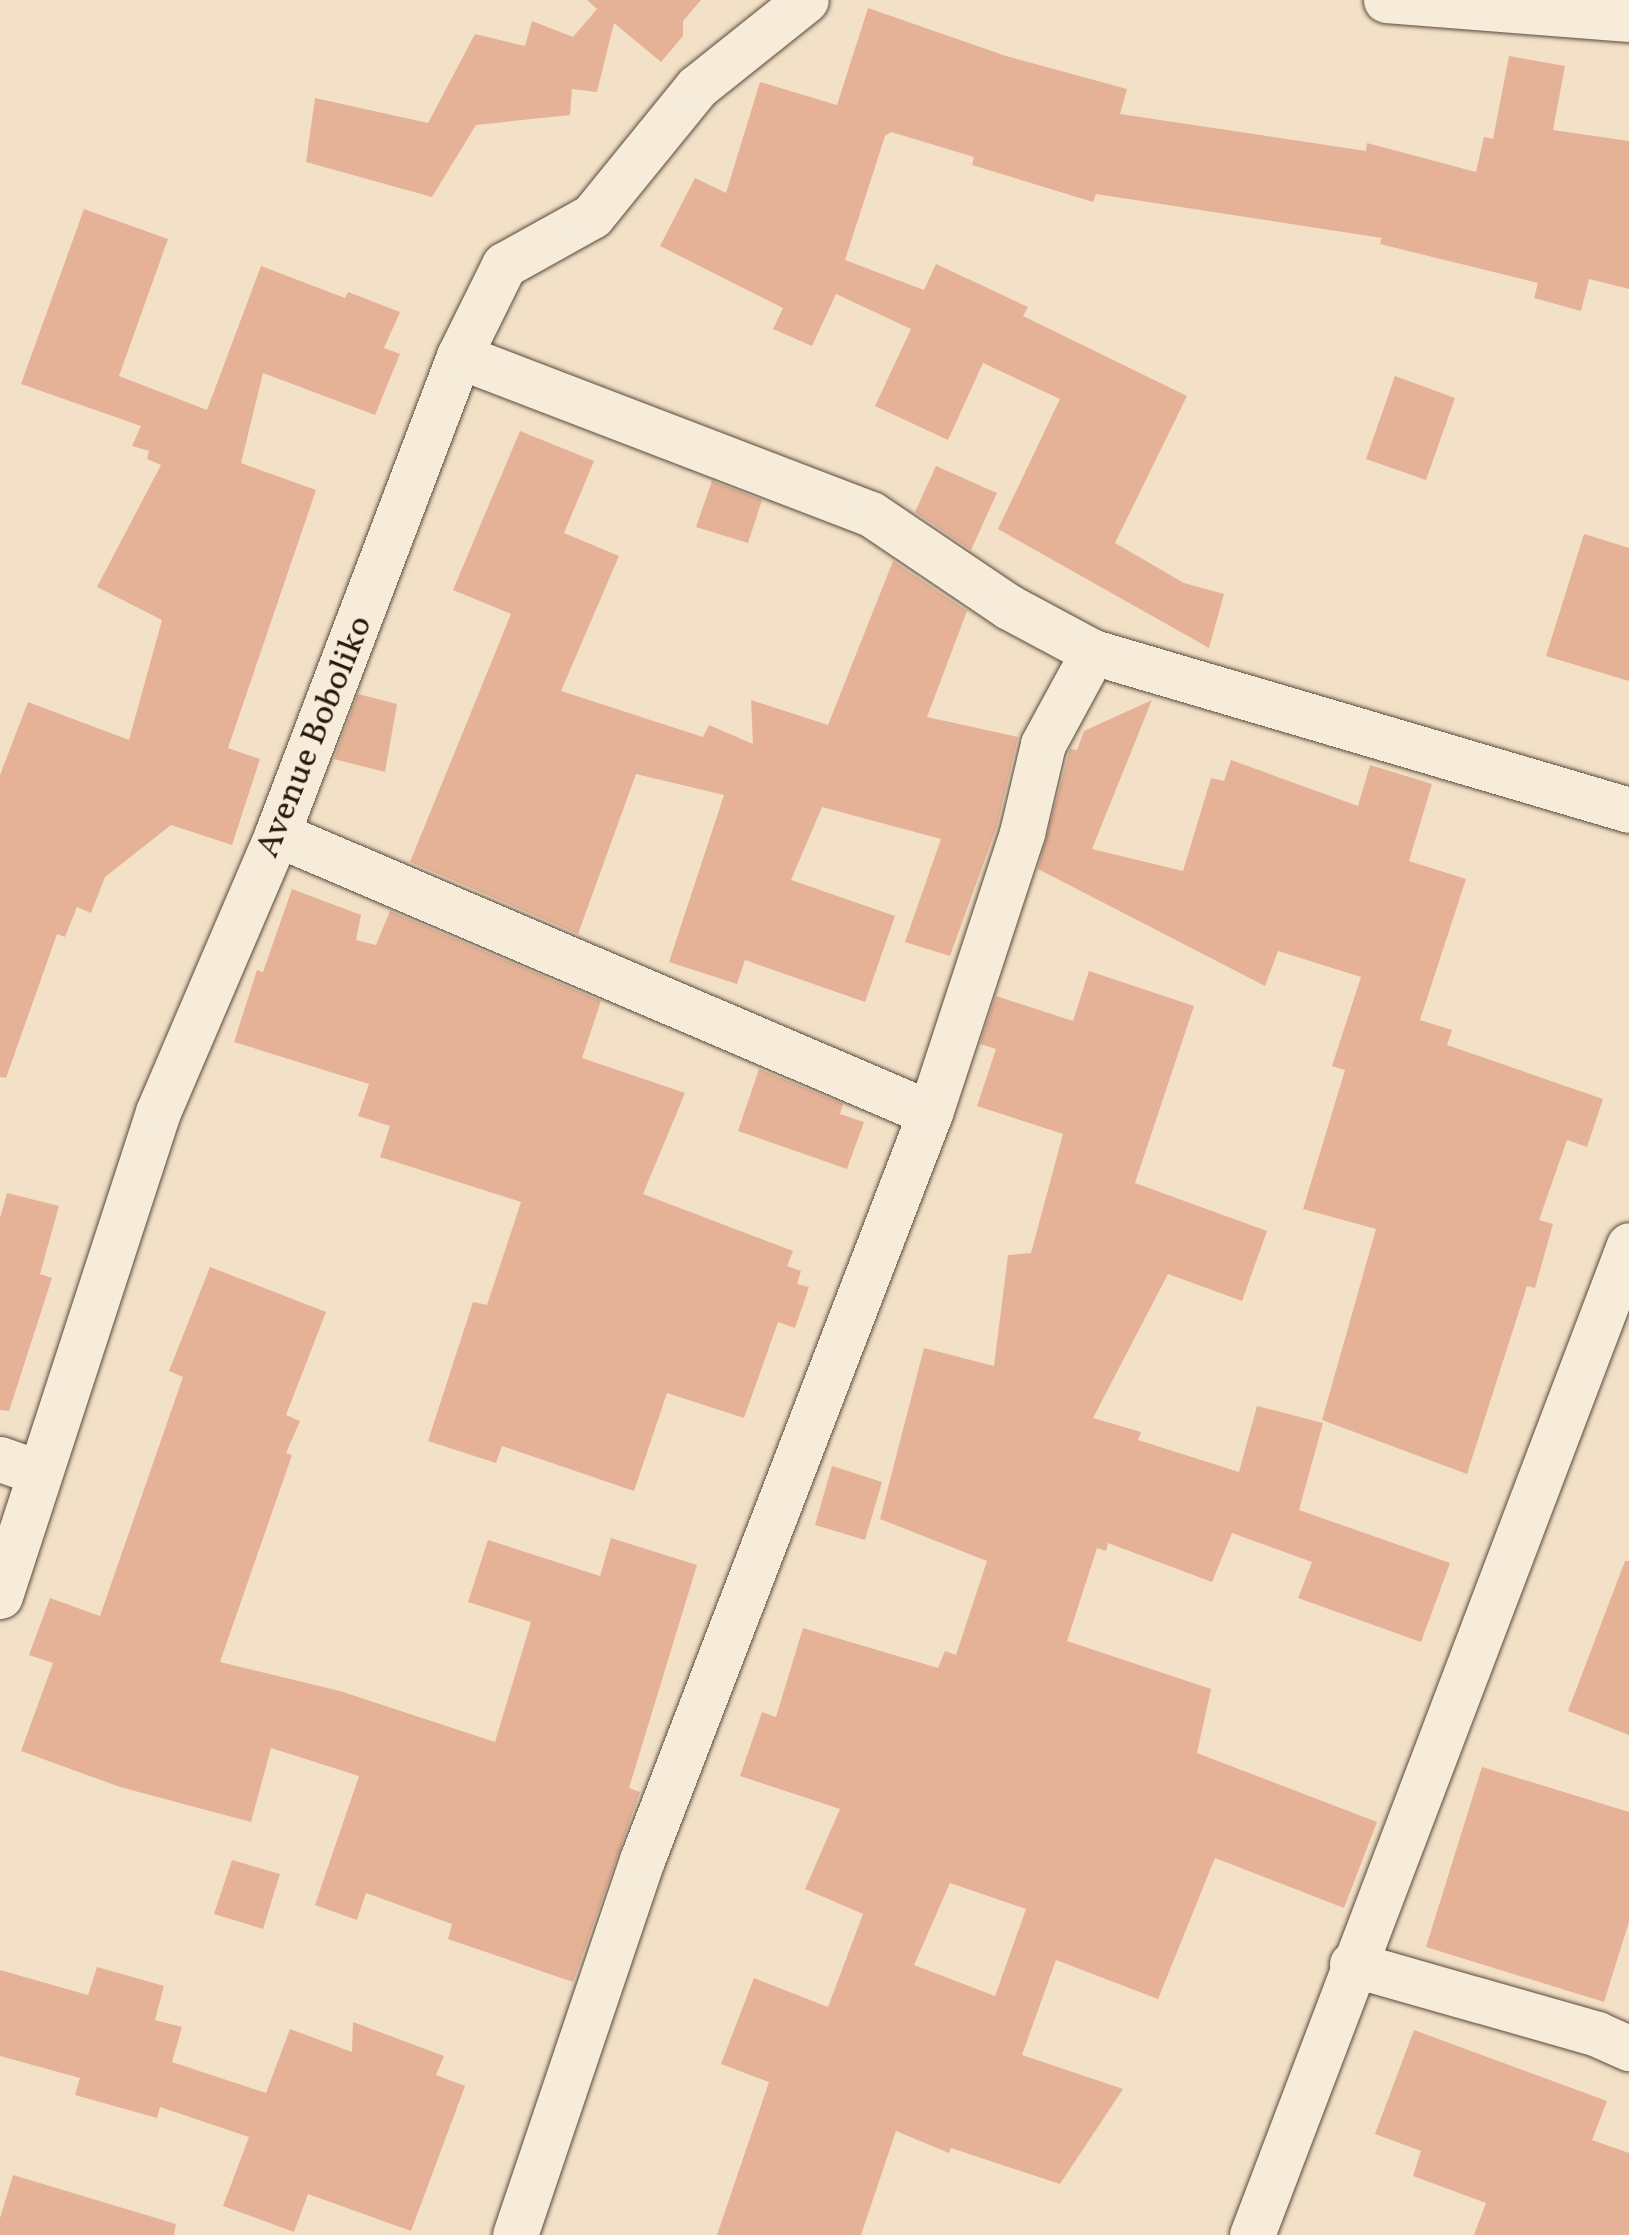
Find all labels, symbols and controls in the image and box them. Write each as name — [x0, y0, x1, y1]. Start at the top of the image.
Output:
street label: Avenue Boboliko — [247, 610, 383, 864]

